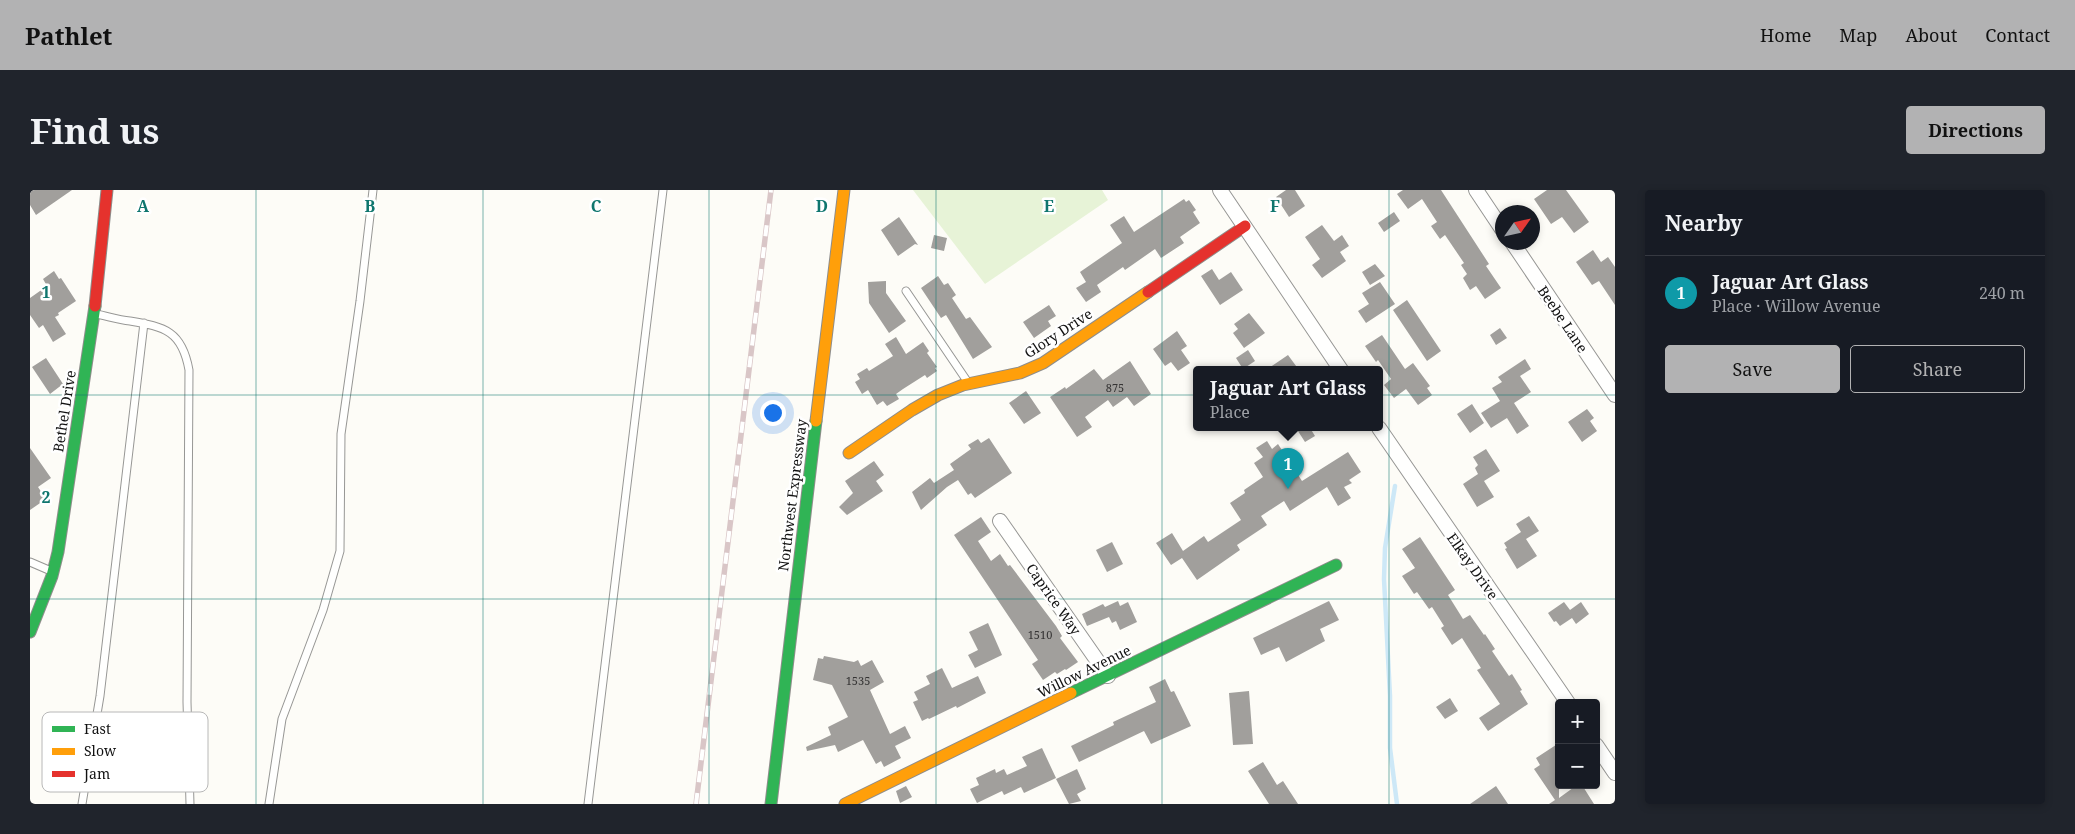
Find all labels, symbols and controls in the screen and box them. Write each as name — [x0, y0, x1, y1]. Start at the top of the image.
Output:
text: Pathlet — [25, 19, 112, 52]
text: Home — [1760, 23, 1811, 47]
text: Map — [1839, 23, 1877, 47]
text: About — [1905, 23, 1957, 47]
text: Contact — [1985, 23, 2050, 47]
button: Directions — [1906, 106, 2045, 154]
text: Find us — [30, 107, 159, 154]
text: A — [137, 195, 150, 217]
text: B — [365, 195, 376, 217]
text: C — [591, 195, 602, 217]
text: D — [816, 195, 828, 217]
text: E — [1044, 195, 1054, 217]
text: F — [1270, 195, 1280, 217]
north arrow — [1495, 205, 1540, 250]
text: Nearby — [1665, 209, 1743, 237]
text: Jaguar Art Glass — [1712, 269, 1868, 295]
text: 1 — [41, 281, 51, 303]
street label: Beebe Lane — [1534, 282, 1592, 356]
text: 1 — [1676, 282, 1686, 304]
text: 240 m — [1979, 282, 2025, 304]
text: Place · Willow Avenue — [1712, 295, 1881, 317]
street label: Glory Drive — [1020, 304, 1096, 362]
button: Save — [1665, 345, 1840, 393]
button: Share — [1850, 345, 2025, 393]
popup — [1193, 366, 1383, 431]
street label: Bethel Drive — [48, 369, 80, 453]
text: Jaguar Art Glass — [1210, 375, 1366, 401]
house number: 875 — [1106, 380, 1124, 395]
your location — [760, 400, 786, 426]
text: Place — [1210, 401, 1250, 423]
street label: Northwest Expressway — [773, 418, 811, 572]
pin: 1 — [1272, 448, 1304, 489]
text: 2 — [41, 486, 51, 508]
street label: Elkay Drive — [1443, 529, 1503, 603]
street label: Caprice Way — [1022, 559, 1086, 639]
house number: 1510 — [1028, 627, 1052, 642]
street label: Willow Avenue — [1034, 640, 1134, 702]
house number: 1535 — [846, 673, 870, 688]
map controls — [1555, 699, 1600, 789]
button: + — [1555, 699, 1600, 744]
legend — [42, 712, 208, 792]
text: Fast — [84, 719, 111, 738]
text: Slow — [84, 741, 117, 760]
button: − — [1555, 744, 1600, 789]
text: Jam — [83, 764, 110, 783]

